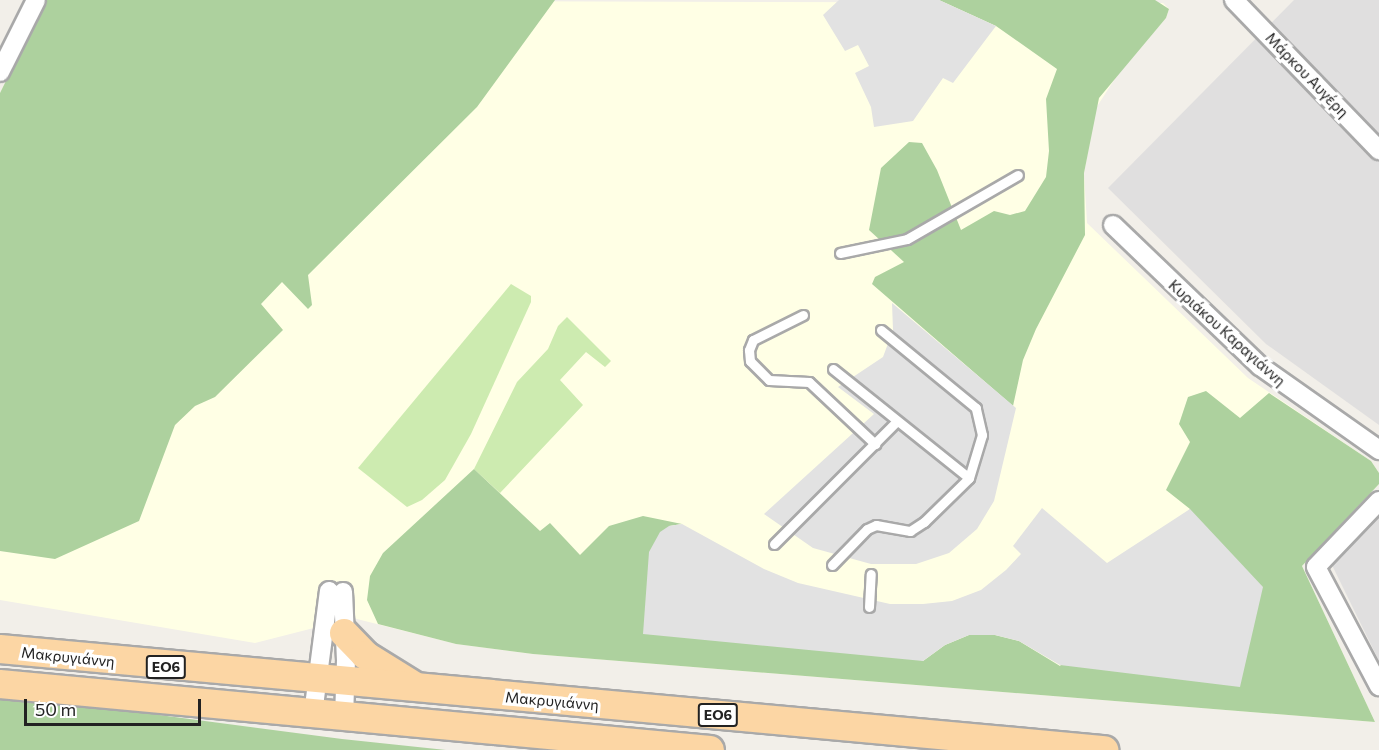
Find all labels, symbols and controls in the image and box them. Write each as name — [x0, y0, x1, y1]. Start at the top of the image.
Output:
street label: Μάρκου Αυγέρη — [1262, 29, 1352, 121]
street label: Κυριάκου Καραγιάννη — [1165, 276, 1289, 390]
street label: Μακρυγιάννη — [20, 643, 116, 671]
road number: ΕΟ6 — [145, 656, 187, 678]
scale bar — [27, 687, 204, 725]
street label: Μακρυγιάννη — [504, 688, 600, 714]
text: 50 m — [35, 698, 76, 720]
road number: ΕΟ6 — [697, 704, 739, 726]

